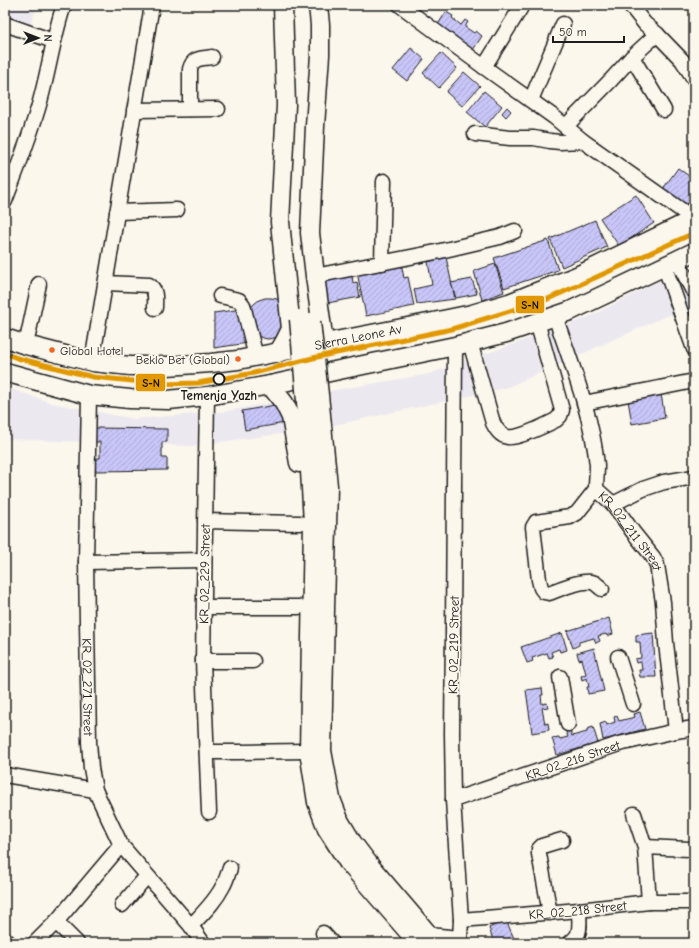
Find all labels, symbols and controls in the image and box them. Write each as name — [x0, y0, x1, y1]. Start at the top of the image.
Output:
north arrow — [18, 18, 58, 58]
scale bar — [553, 18, 624, 44]
text: 50 m — [559, 25, 587, 39]
text: N — [41, 34, 54, 42]
line badge: S-N — [515, 295, 545, 314]
text: S-N — [521, 299, 539, 312]
street label: Sierra Leone Av — [313, 321, 404, 353]
place label: Global Hotel — [60, 344, 123, 358]
marker: Global Hotel — [47, 345, 57, 355]
place label: Beklo Bet (Global) — [136, 353, 230, 367]
marker: Beklo Bet (Global) — [233, 354, 243, 364]
marker: Temenja Yazh — [212, 372, 226, 386]
line badge: S-N — [135, 373, 166, 392]
text: S-N — [142, 377, 160, 390]
place label: Temenja Yazh — [181, 388, 257, 403]
street label: KR_02_211 Street — [596, 488, 665, 573]
street label: KR_02_229 Street — [196, 523, 213, 624]
street label: KR_02_219 Street — [445, 594, 462, 694]
street label: KR_02_271 Street — [79, 638, 96, 737]
street label: KR_02_216 Street — [523, 737, 623, 783]
street label: KR_02_218 Street — [528, 897, 629, 922]

